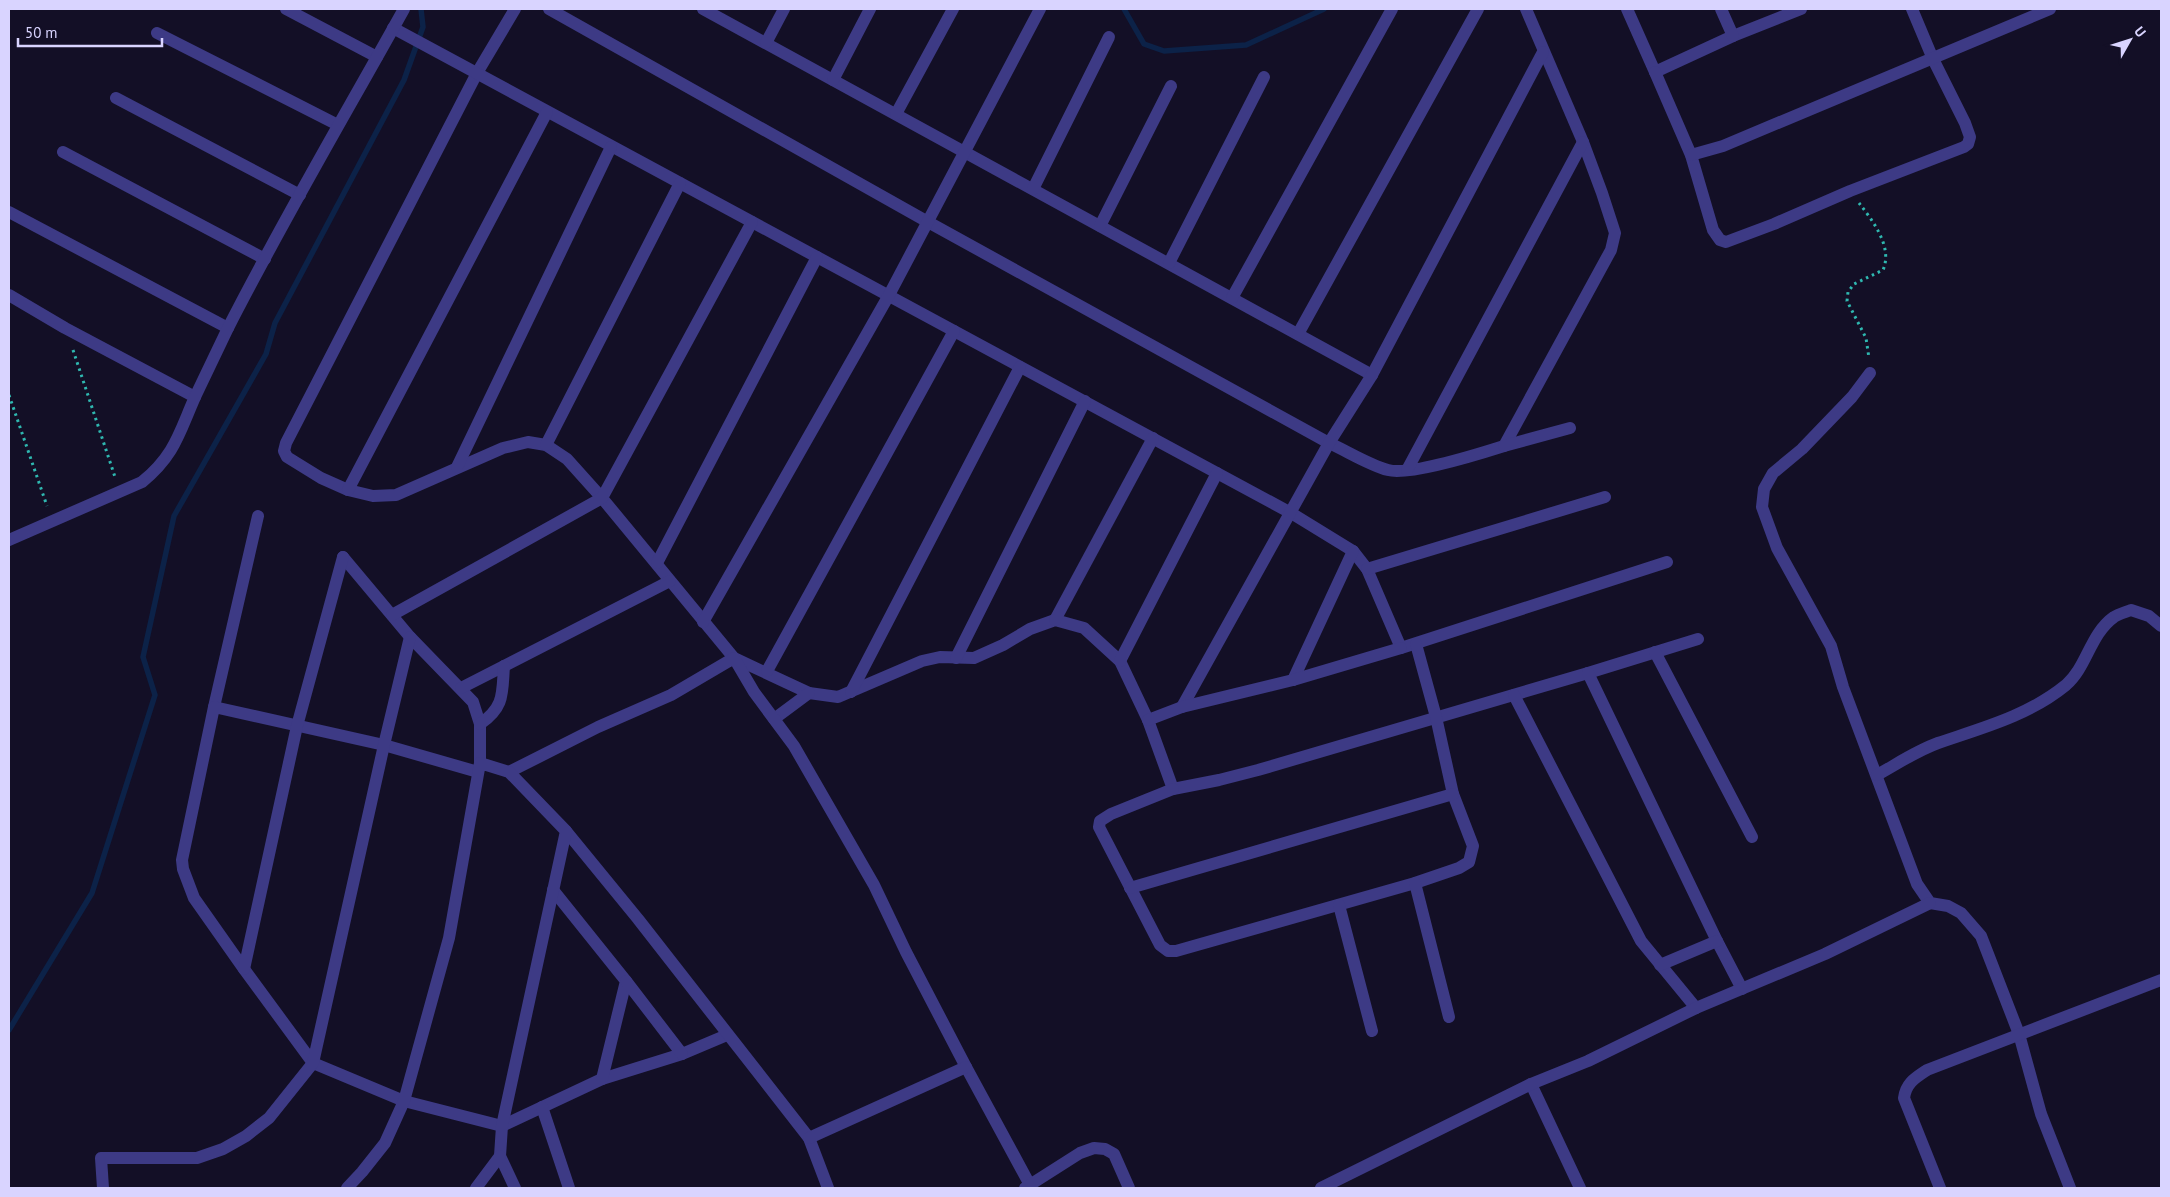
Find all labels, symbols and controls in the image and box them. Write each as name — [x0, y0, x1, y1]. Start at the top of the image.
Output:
scale bar — [18, 15, 161, 47]
north arrow — [2105, 15, 2155, 65]
text: 50 m — [25, 23, 58, 42]
text: U — [2130, 23, 2150, 41]

